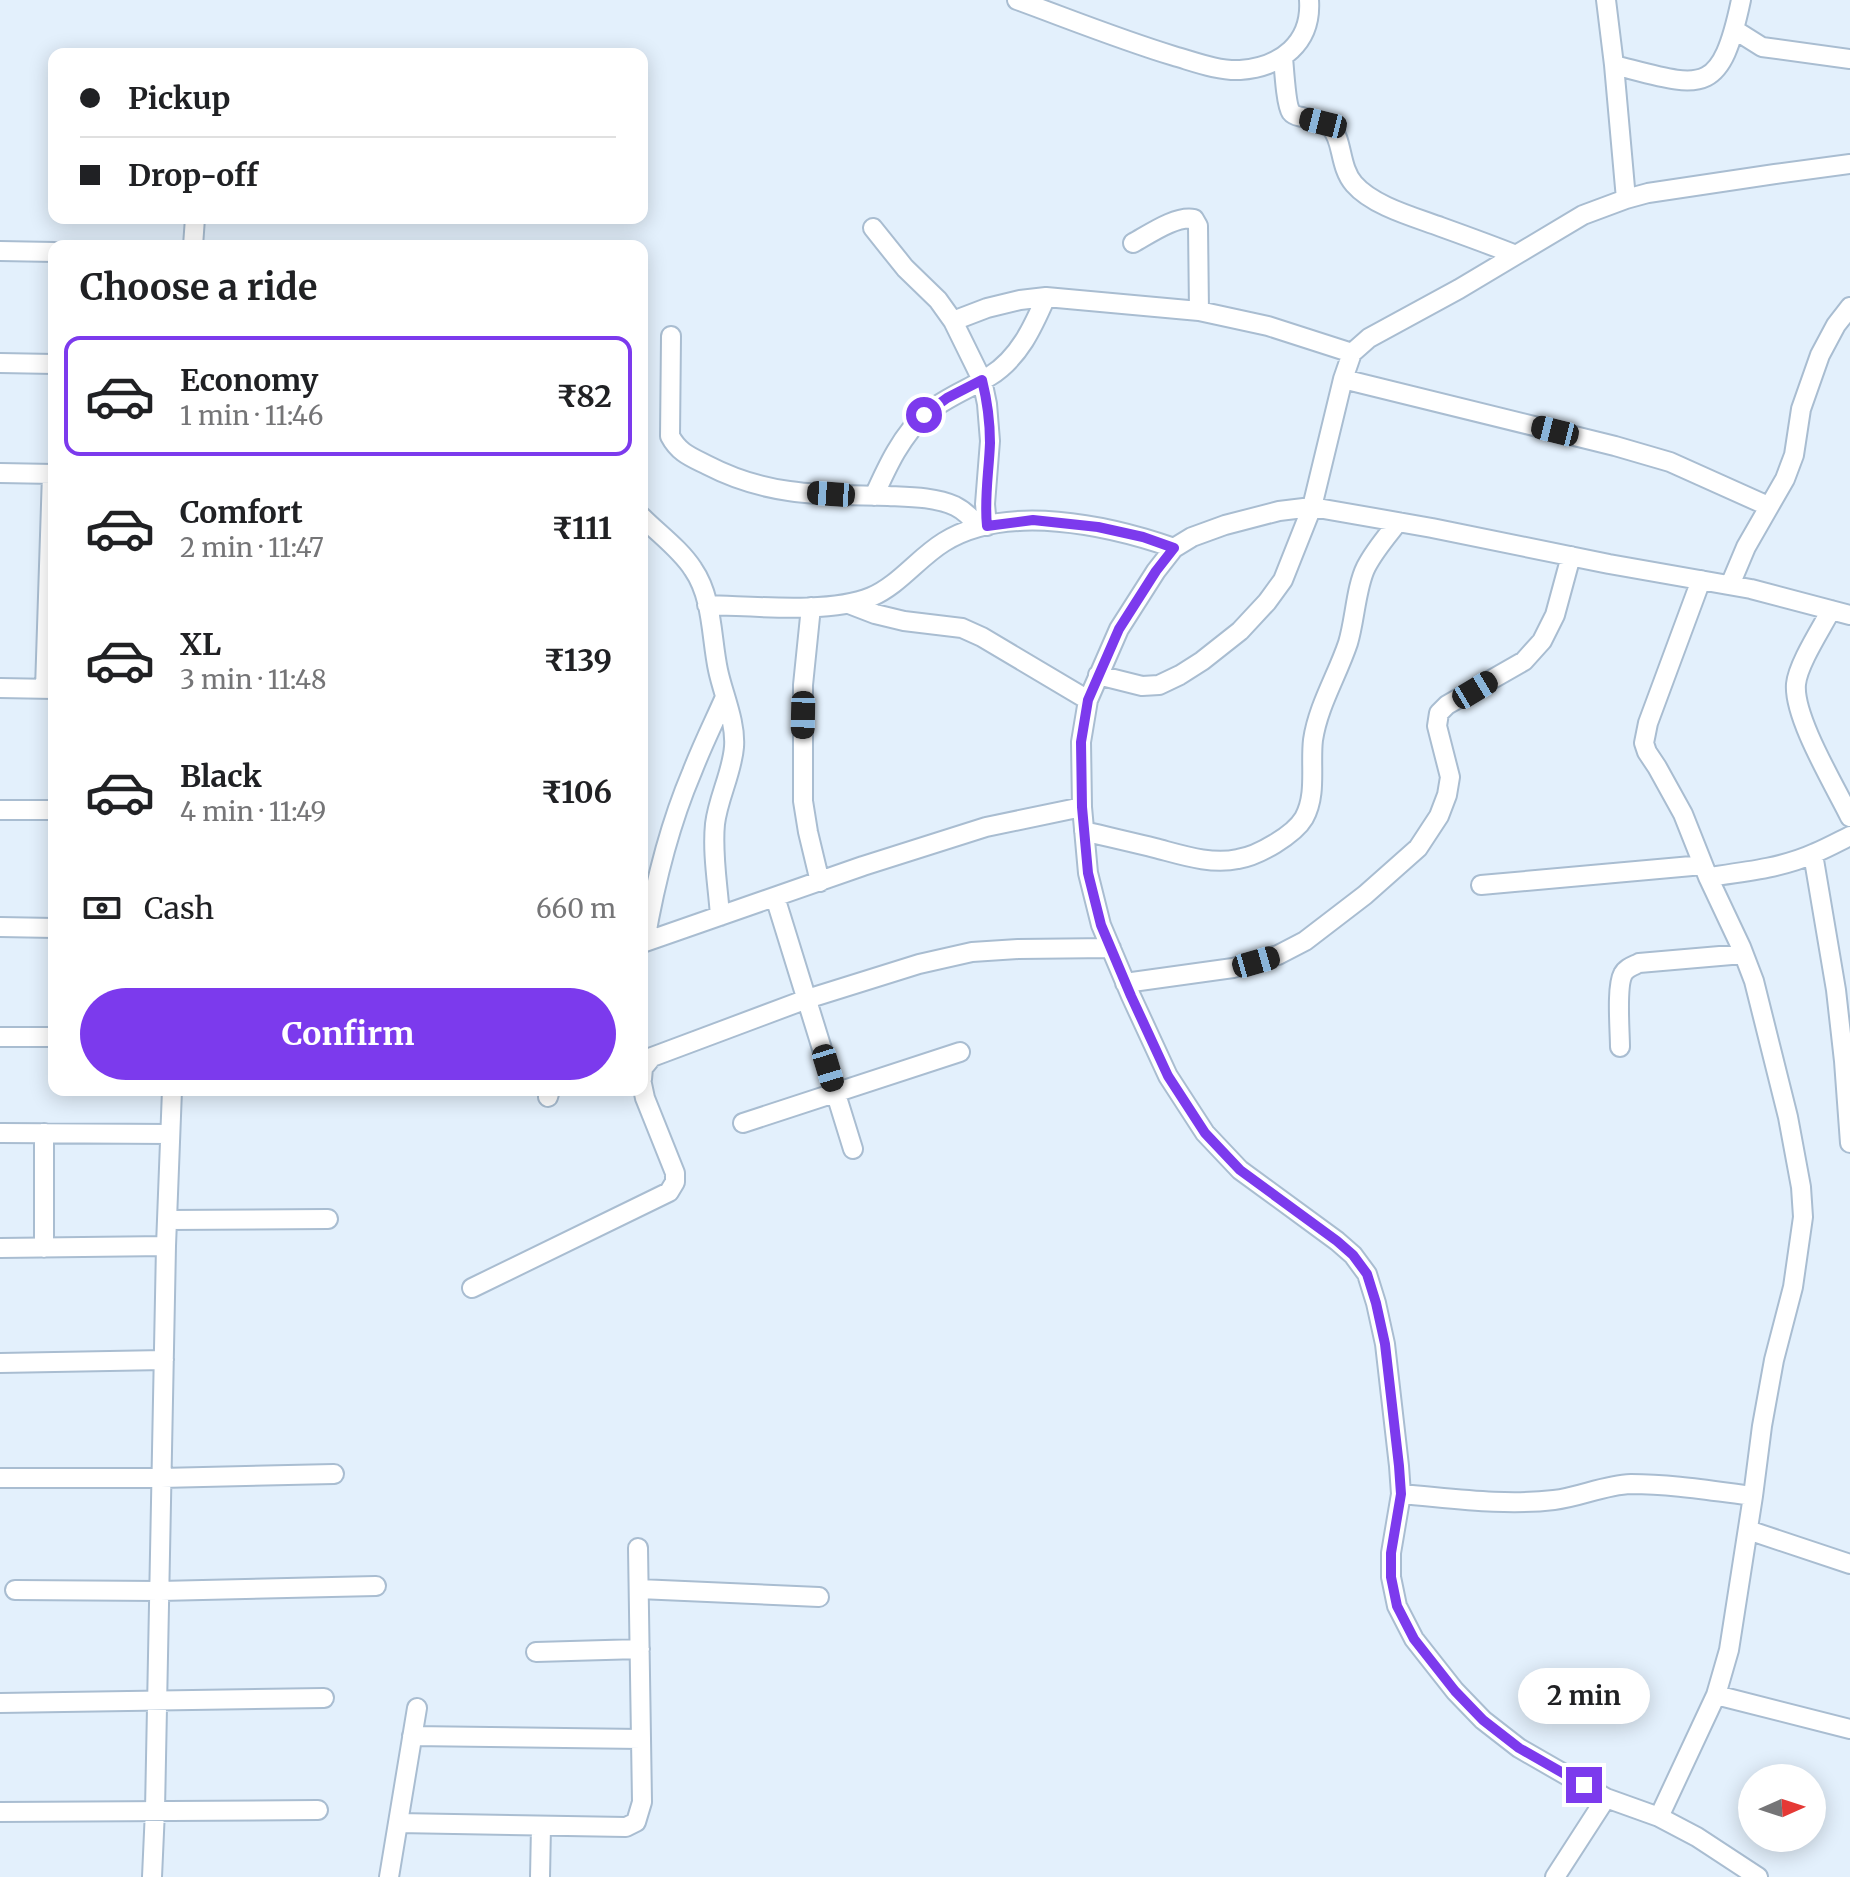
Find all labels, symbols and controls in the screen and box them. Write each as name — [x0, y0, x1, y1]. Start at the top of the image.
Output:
text: Pickup — [128, 79, 230, 117]
car — [1297, 106, 1349, 140]
text: Drop-off — [128, 156, 258, 194]
text: Choose a ride — [80, 265, 317, 310]
icon: car — [84, 360, 156, 432]
text: Economy — [180, 361, 318, 399]
text: ₹82 — [556, 377, 612, 415]
route start — [906, 397, 942, 433]
text: 1 min · 11:46 — [180, 399, 323, 432]
car — [1529, 414, 1581, 448]
car — [806, 480, 856, 508]
icon: car — [84, 492, 156, 564]
text: Comfort — [180, 493, 303, 531]
text: ₹111 — [551, 509, 612, 547]
text: 2 min · 11:47 — [180, 531, 324, 564]
icon: car — [84, 624, 156, 696]
text: XL — [180, 625, 221, 663]
text: ₹139 — [543, 641, 612, 679]
text: 3 min · 11:48 — [180, 663, 326, 696]
car — [1448, 667, 1502, 713]
car — [791, 691, 815, 739]
icon: car — [84, 756, 156, 828]
text: Black — [180, 757, 262, 795]
text: ₹106 — [541, 773, 612, 811]
text: 4 min · 11:49 — [180, 795, 326, 828]
icon: cash — [80, 886, 124, 930]
text: Cash — [144, 889, 214, 927]
text: 660 m — [536, 892, 616, 925]
car — [1230, 944, 1282, 980]
button: Confirm — [80, 988, 616, 1080]
car — [810, 1042, 846, 1094]
callout: 2 min — [1518, 1669, 1650, 1725]
text: 2 min — [1547, 1679, 1621, 1712]
north arrow — [1738, 1764, 1826, 1852]
map controls — [1738, 1764, 1826, 1852]
route end — [1566, 1767, 1602, 1803]

